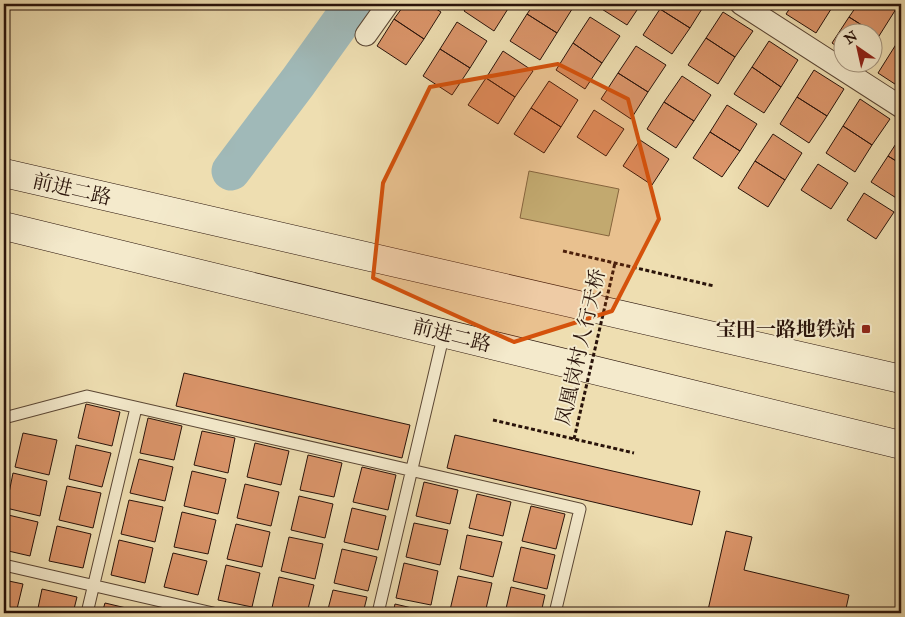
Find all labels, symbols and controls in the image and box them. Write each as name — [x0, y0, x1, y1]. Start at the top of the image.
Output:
north arrow — [832, 22, 882, 72]
text: N — [841, 27, 861, 48]
street label: 前进二路 — [30, 168, 114, 210]
street label: 凤凰岗村人行天桥 — [550, 266, 610, 428]
street label: 前进二路 — [410, 314, 494, 356]
place label: 宝田一路地铁站 — [716, 317, 856, 341]
marker: 宝田一路地铁站 — [860, 323, 872, 335]

